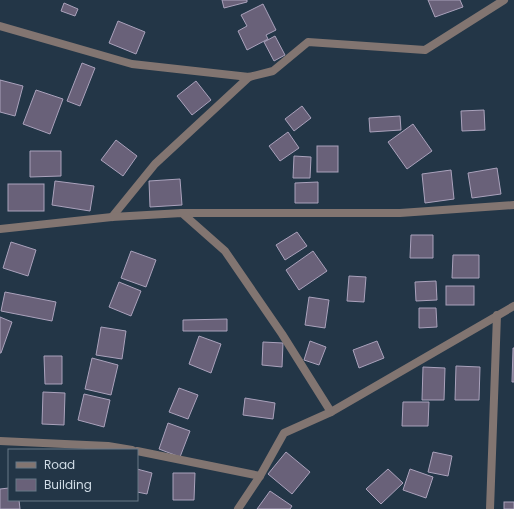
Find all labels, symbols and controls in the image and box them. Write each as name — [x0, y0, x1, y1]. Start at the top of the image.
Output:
legend — [8, 449, 138, 501]
text: Road — [44, 456, 75, 473]
text: Building — [44, 476, 92, 493]

